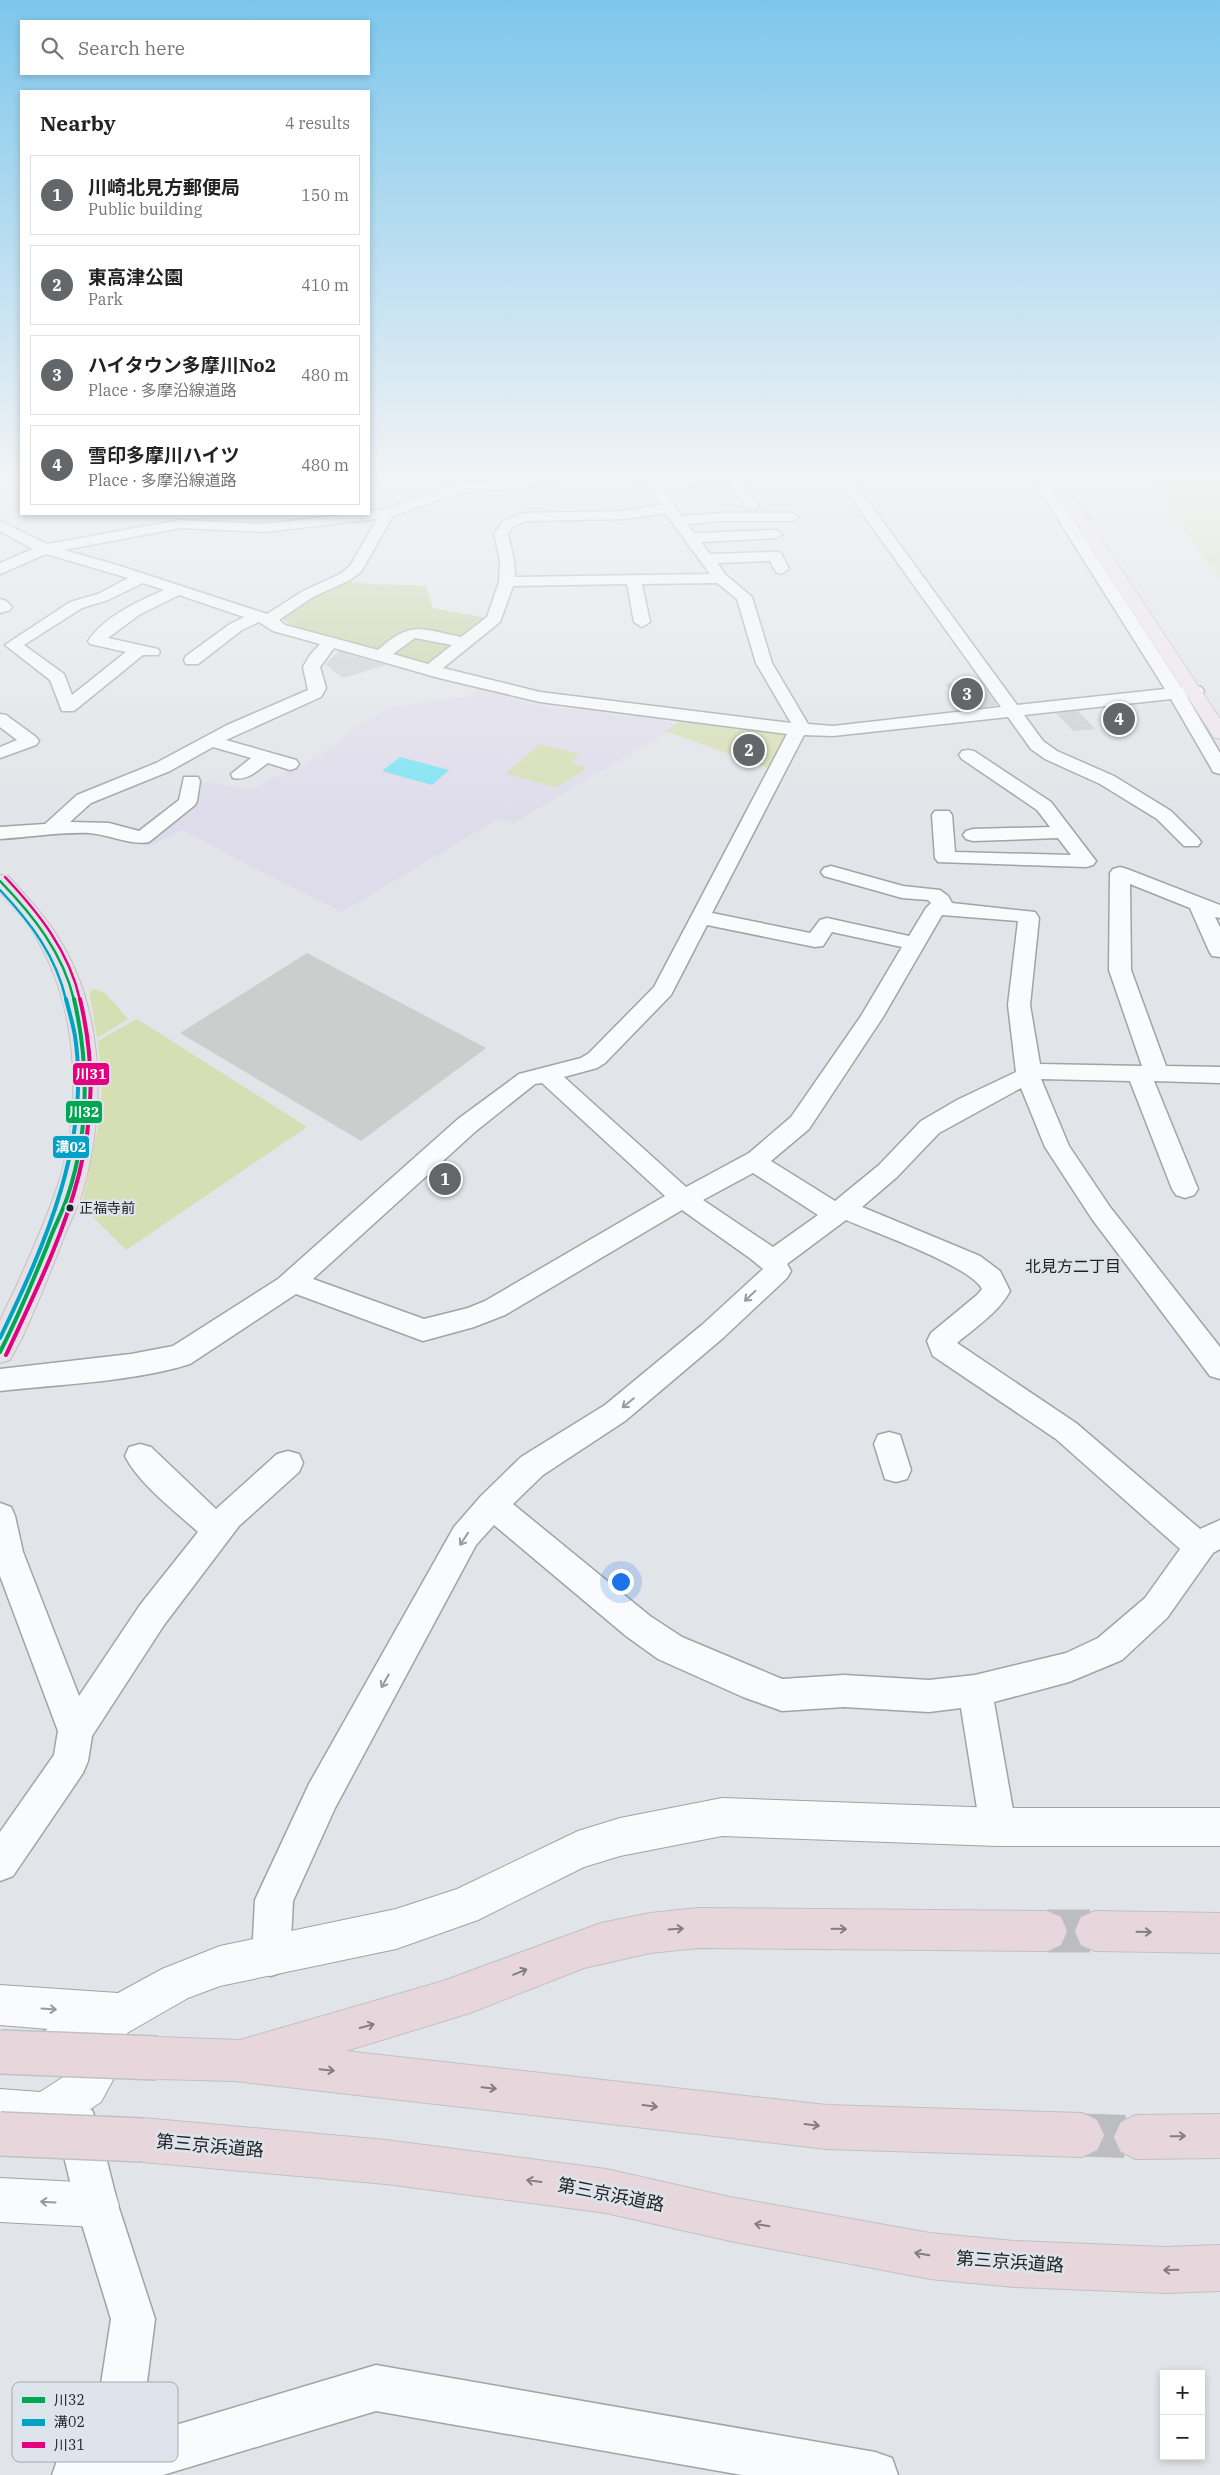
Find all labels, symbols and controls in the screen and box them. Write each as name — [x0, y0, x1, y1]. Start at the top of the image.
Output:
search box — [20, 20, 370, 75]
icon: search — [38, 34, 66, 62]
text: Search here — [78, 36, 185, 60]
text: Nearby — [40, 109, 116, 137]
text: 4 results — [285, 113, 350, 133]
text: 川崎北見方郵便局 — [88, 175, 240, 199]
text: 1 — [52, 185, 62, 205]
text: 150 m — [301, 185, 349, 205]
text: Public building — [88, 199, 202, 219]
text: 東高津公園 — [88, 265, 183, 289]
text: 2 — [52, 275, 62, 295]
text: 410 m — [301, 275, 349, 295]
text: Park — [88, 289, 123, 309]
text: ハイタウン多摩川No2 — [88, 353, 276, 377]
text: 3 — [52, 365, 62, 385]
text: 480 m — [301, 365, 349, 385]
text: Place · 多摩沿線道路 — [88, 380, 237, 400]
text: 雪印多摩川ハイツ — [88, 443, 240, 467]
text: 4 — [52, 455, 62, 475]
text: 480 m — [301, 455, 349, 475]
text: Place · 多摩沿線道路 — [88, 470, 237, 490]
pin: 3 — [951, 675, 983, 713]
pin: 4 — [1103, 700, 1135, 738]
pin: 2 — [733, 731, 765, 769]
line badge: 川31 — [72, 1062, 110, 1086]
text: 川31 — [76, 1065, 106, 1083]
line badge: 川32 — [65, 1100, 103, 1124]
text: 川32 — [69, 1103, 99, 1121]
line badge: 溝02 — [52, 1135, 90, 1159]
text: 溝02 — [56, 1138, 86, 1156]
pin: 1 — [429, 1160, 461, 1198]
place label: 正福寺前 — [79, 1199, 135, 1217]
marker: 正福寺前 — [65, 1203, 75, 1213]
district label: 北見方二丁目 — [1025, 1256, 1121, 1276]
one-way arrow — [744, 1291, 757, 1302]
one-way arrow — [621, 1397, 634, 1408]
one-way arrow — [459, 1532, 469, 1546]
your location — [608, 1569, 634, 1595]
one-way arrow — [380, 1674, 390, 1689]
one-way arrow — [830, 1924, 846, 1934]
one-way arrow — [668, 1925, 684, 1934]
one-way arrow — [1136, 1927, 1152, 1937]
one-way arrow — [512, 1967, 527, 1976]
one-way arrow — [40, 2004, 56, 2013]
one-way arrow — [359, 2021, 375, 2030]
one-way arrow — [319, 2065, 335, 2075]
one-way arrow — [481, 2083, 497, 2093]
one-way arrow — [642, 2101, 658, 2111]
one-way arrow — [803, 2120, 819, 2130]
street label: 第三京浜道路 — [155, 2129, 265, 2162]
one-way arrow — [1170, 2131, 1186, 2141]
street label: 第三京浜道路 — [556, 2173, 666, 2216]
one-way arrow — [526, 2176, 542, 2186]
one-way arrow — [41, 2198, 57, 2207]
one-way arrow — [754, 2220, 770, 2230]
street label: 第三京浜道路 — [955, 2246, 1065, 2277]
one-way arrow — [914, 2249, 930, 2259]
one-way arrow — [1164, 2265, 1180, 2274]
map controls — [1160, 2370, 1205, 2460]
button: + — [1160, 2370, 1205, 2415]
legend — [12, 2382, 178, 2462]
text: 川32 — [54, 2391, 85, 2409]
text: 溝02 — [54, 2413, 85, 2431]
button: − — [1160, 2415, 1205, 2460]
text: 川31 — [54, 2436, 85, 2454]

